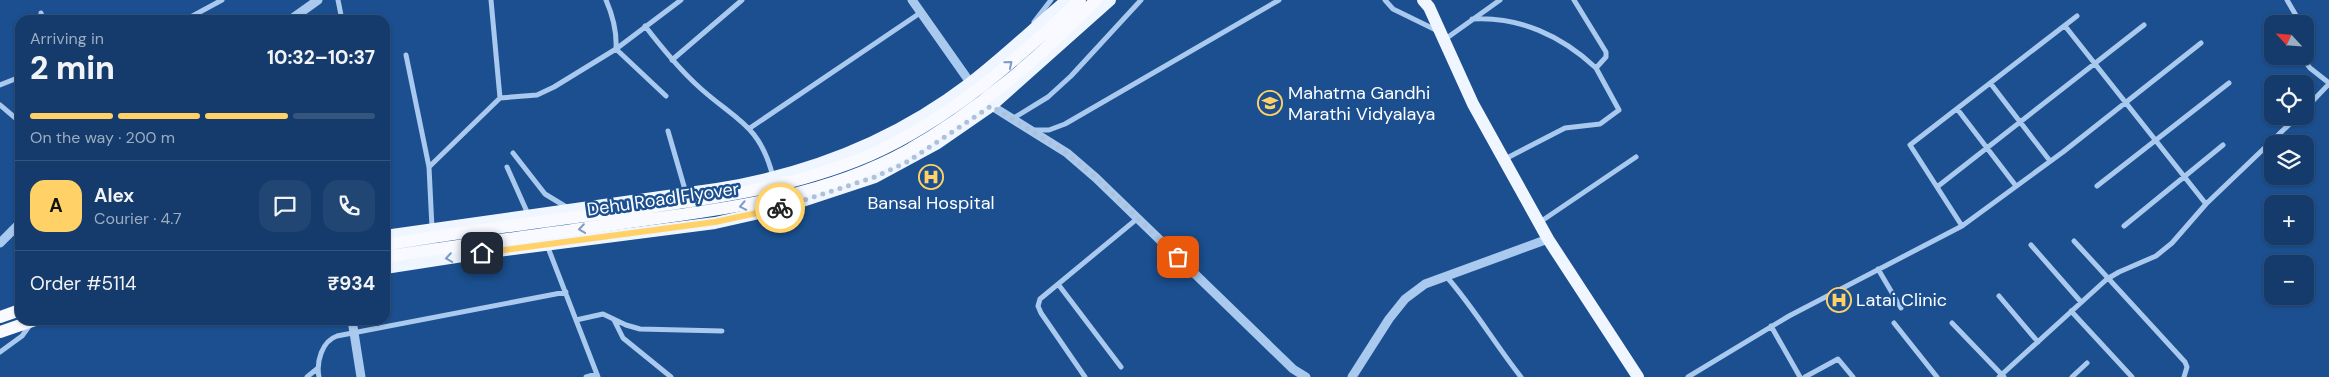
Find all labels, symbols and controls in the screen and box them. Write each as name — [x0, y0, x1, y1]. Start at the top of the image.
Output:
north arrow — [2264, 15, 2314, 65]
map controls — [2264, 15, 2314, 305]
text: Arriving in — [30, 28, 104, 49]
text: 10:32–10:37 — [267, 45, 375, 70]
text: 2 min — [30, 47, 115, 89]
one-way arrow — [1003, 61, 1012, 69]
button: locate — [2264, 75, 2314, 125]
place label: Mahatma Gandhi Marathi Vidyalaya — [1288, 81, 1435, 126]
school or university icon: Mahatma Gandhi Marathi Vidyalaya — [1257, 90, 1283, 116]
text: On the way · 200 m — [30, 127, 175, 148]
button: layers — [2264, 135, 2314, 185]
hospital icon: Bansal Hospital — [918, 164, 944, 190]
street label: Dehu Road Flyover — [585, 176, 741, 222]
button: chat — [259, 180, 311, 232]
button: phone — [323, 180, 375, 232]
text: Alex — [94, 183, 134, 208]
courier — [755, 183, 805, 233]
place label: Bansal Hospital — [867, 191, 995, 215]
text: A — [49, 193, 63, 218]
icon: bike — [766, 194, 794, 222]
button: + — [2264, 195, 2314, 245]
one-way arrow — [738, 200, 747, 211]
text: Courier · 4.7 — [94, 208, 182, 229]
one-way arrow — [577, 223, 585, 234]
pin — [461, 232, 503, 274]
pin — [1157, 236, 1199, 278]
icon: home — [468, 239, 496, 267]
icon: bag — [1164, 243, 1192, 271]
one-way arrow — [444, 252, 452, 263]
button: − — [2264, 255, 2314, 305]
text: Order #5114 — [30, 271, 136, 296]
text: ₹934 — [328, 271, 375, 296]
hospital icon: Latai Clinic — [1826, 287, 1852, 313]
place label: Latai Clinic — [1856, 288, 1947, 312]

